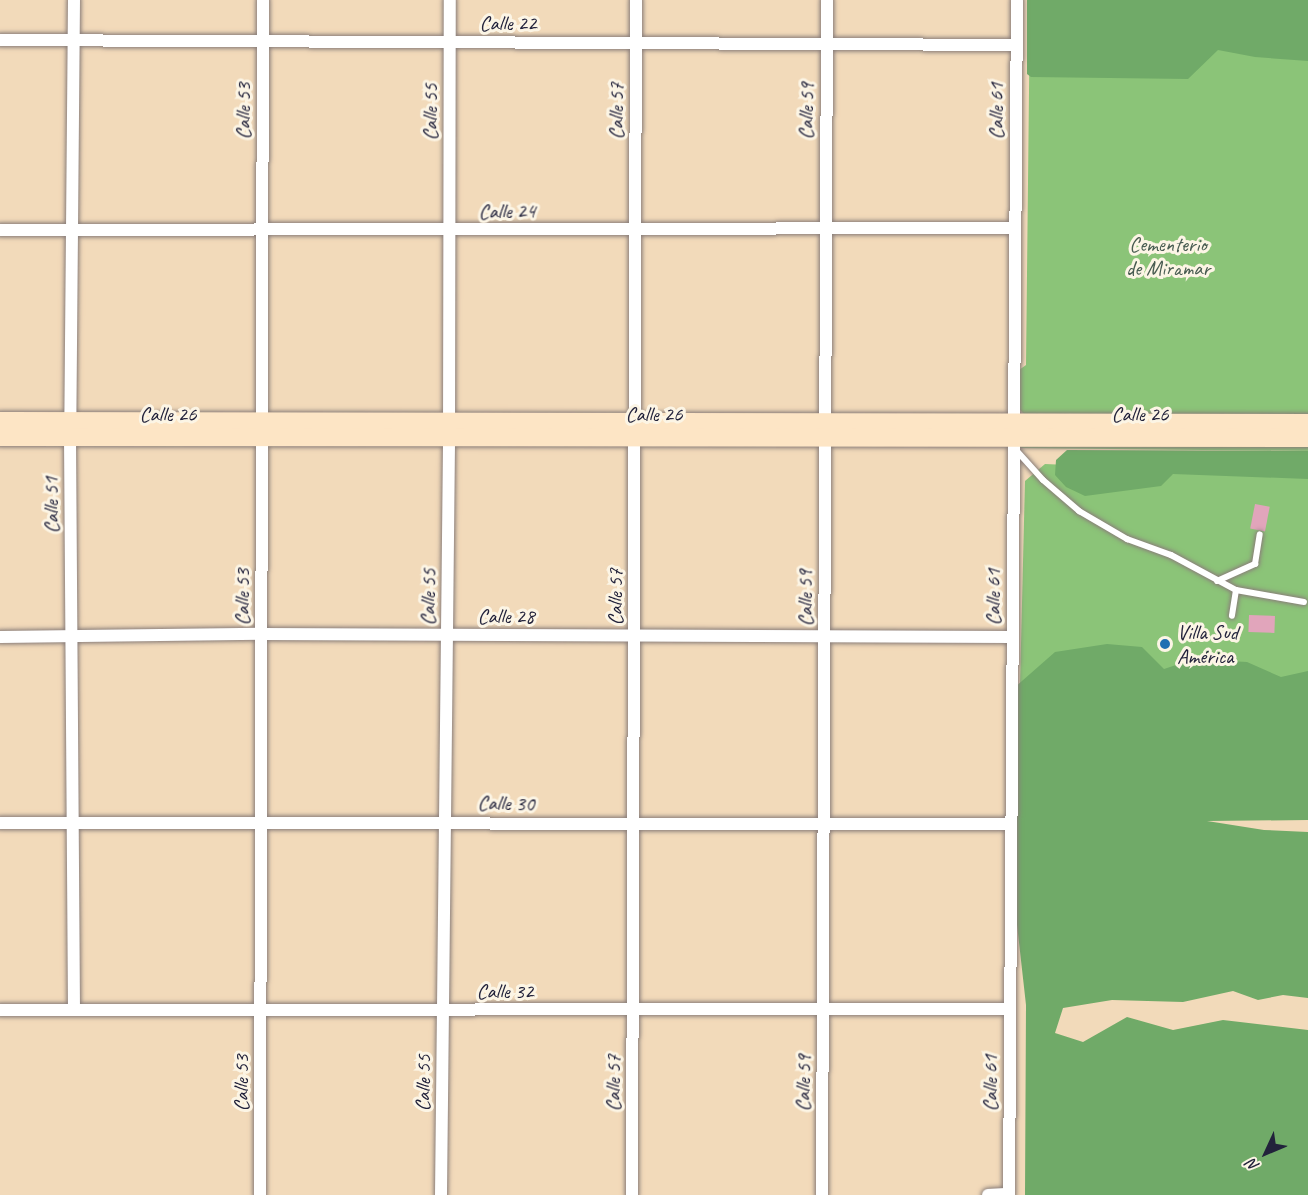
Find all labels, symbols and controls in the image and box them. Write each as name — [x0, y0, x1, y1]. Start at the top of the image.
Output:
street label: Calle 22 — [480, 10, 536, 36]
street label: Calle 59 — [793, 82, 819, 140]
street label: Calle 53 — [230, 83, 256, 139]
street label: Calle 57 — [603, 83, 629, 139]
street label: Calle 61 — [983, 83, 1009, 139]
street label: Calle 55 — [417, 84, 443, 140]
street label: Calle 24 — [478, 198, 536, 224]
park label: Cementerio de Miramar — [1126, 231, 1210, 281]
street label: Calle 26 — [140, 401, 196, 427]
street label: Calle 26 — [626, 401, 682, 427]
street label: Calle 26 — [1112, 401, 1168, 427]
street label: Calle 51 — [38, 476, 64, 534]
street label: Calle 55 — [415, 568, 441, 626]
street label: Calle 53 — [229, 569, 255, 625]
street label: Calle 57 — [602, 569, 628, 625]
street label: Calle 59 — [792, 569, 818, 627]
street label: Calle 61 — [980, 569, 1006, 625]
street label: Calle 28 — [478, 603, 534, 629]
place label: Villa Sud América — [1177, 619, 1238, 669]
marker: Villa Sud América — [1158, 637, 1172, 651]
street label: Calle 30 — [477, 790, 535, 816]
street label: Calle 32 — [477, 978, 533, 1004]
street label: Calle 55 — [410, 1054, 436, 1112]
street label: Calle 59 — [790, 1054, 816, 1112]
street label: Calle 53 — [228, 1055, 254, 1111]
street label: Calle 57 — [600, 1055, 626, 1111]
street label: Calle 61 — [977, 1055, 1003, 1111]
north arrow — [1236, 1123, 1296, 1183]
text: N — [1242, 1155, 1264, 1176]

